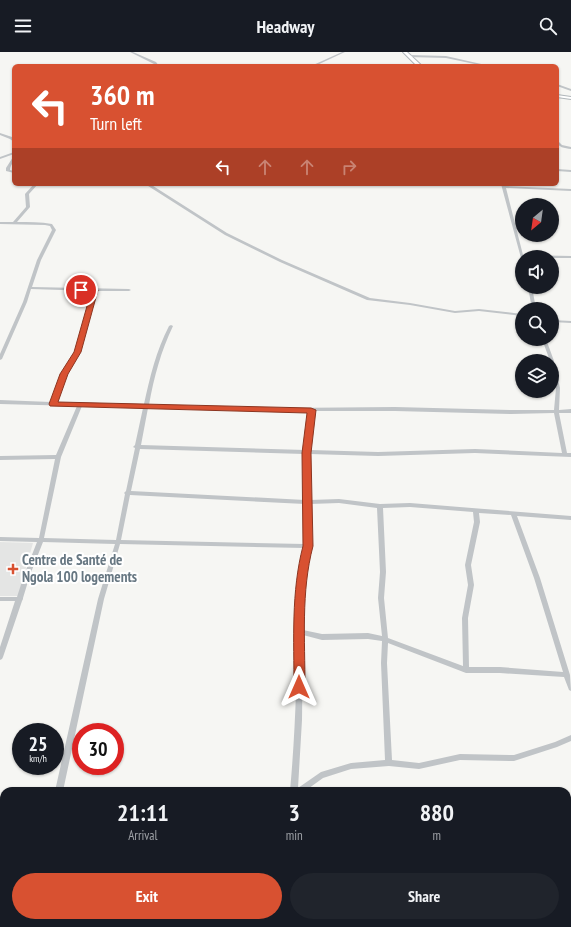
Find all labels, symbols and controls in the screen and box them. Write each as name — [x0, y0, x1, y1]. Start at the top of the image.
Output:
icon: menu — [12, 15, 34, 37]
text: Headway — [256, 15, 315, 38]
icon: search — [537, 15, 559, 37]
text: 360 m — [90, 76, 154, 113]
icon: left — [24, 80, 76, 132]
text: Turn left — [90, 112, 142, 135]
icon: left — [212, 156, 234, 178]
icon: ahead — [254, 156, 276, 178]
icon: ahead — [296, 156, 318, 178]
icon: right — [338, 156, 360, 178]
north arrow — [515, 198, 559, 242]
map controls — [515, 198, 559, 398]
button: sound — [515, 250, 559, 294]
pin — [64, 273, 98, 307]
icon: arrive — [70, 279, 92, 301]
button: search — [515, 302, 559, 346]
button: layers — [515, 354, 559, 398]
place label: Centre de Santé de Ngola 100 logements — [22, 550, 137, 586]
marker: Centre de Santé de Ngola 100 logements — [7, 563, 19, 575]
position arrow — [278, 666, 320, 708]
speed limit sign: 30 — [72, 723, 124, 775]
text: 25 — [28, 731, 48, 757]
text: km/h — [29, 752, 47, 765]
text: 21:11 — [117, 797, 169, 828]
text: 3 — [288, 797, 300, 828]
text: 880 — [420, 797, 454, 828]
text: Arrival — [128, 827, 158, 844]
text: min — [286, 827, 303, 844]
text: m — [433, 827, 441, 844]
button: Exit — [12, 873, 282, 919]
button: Share — [290, 873, 559, 919]

